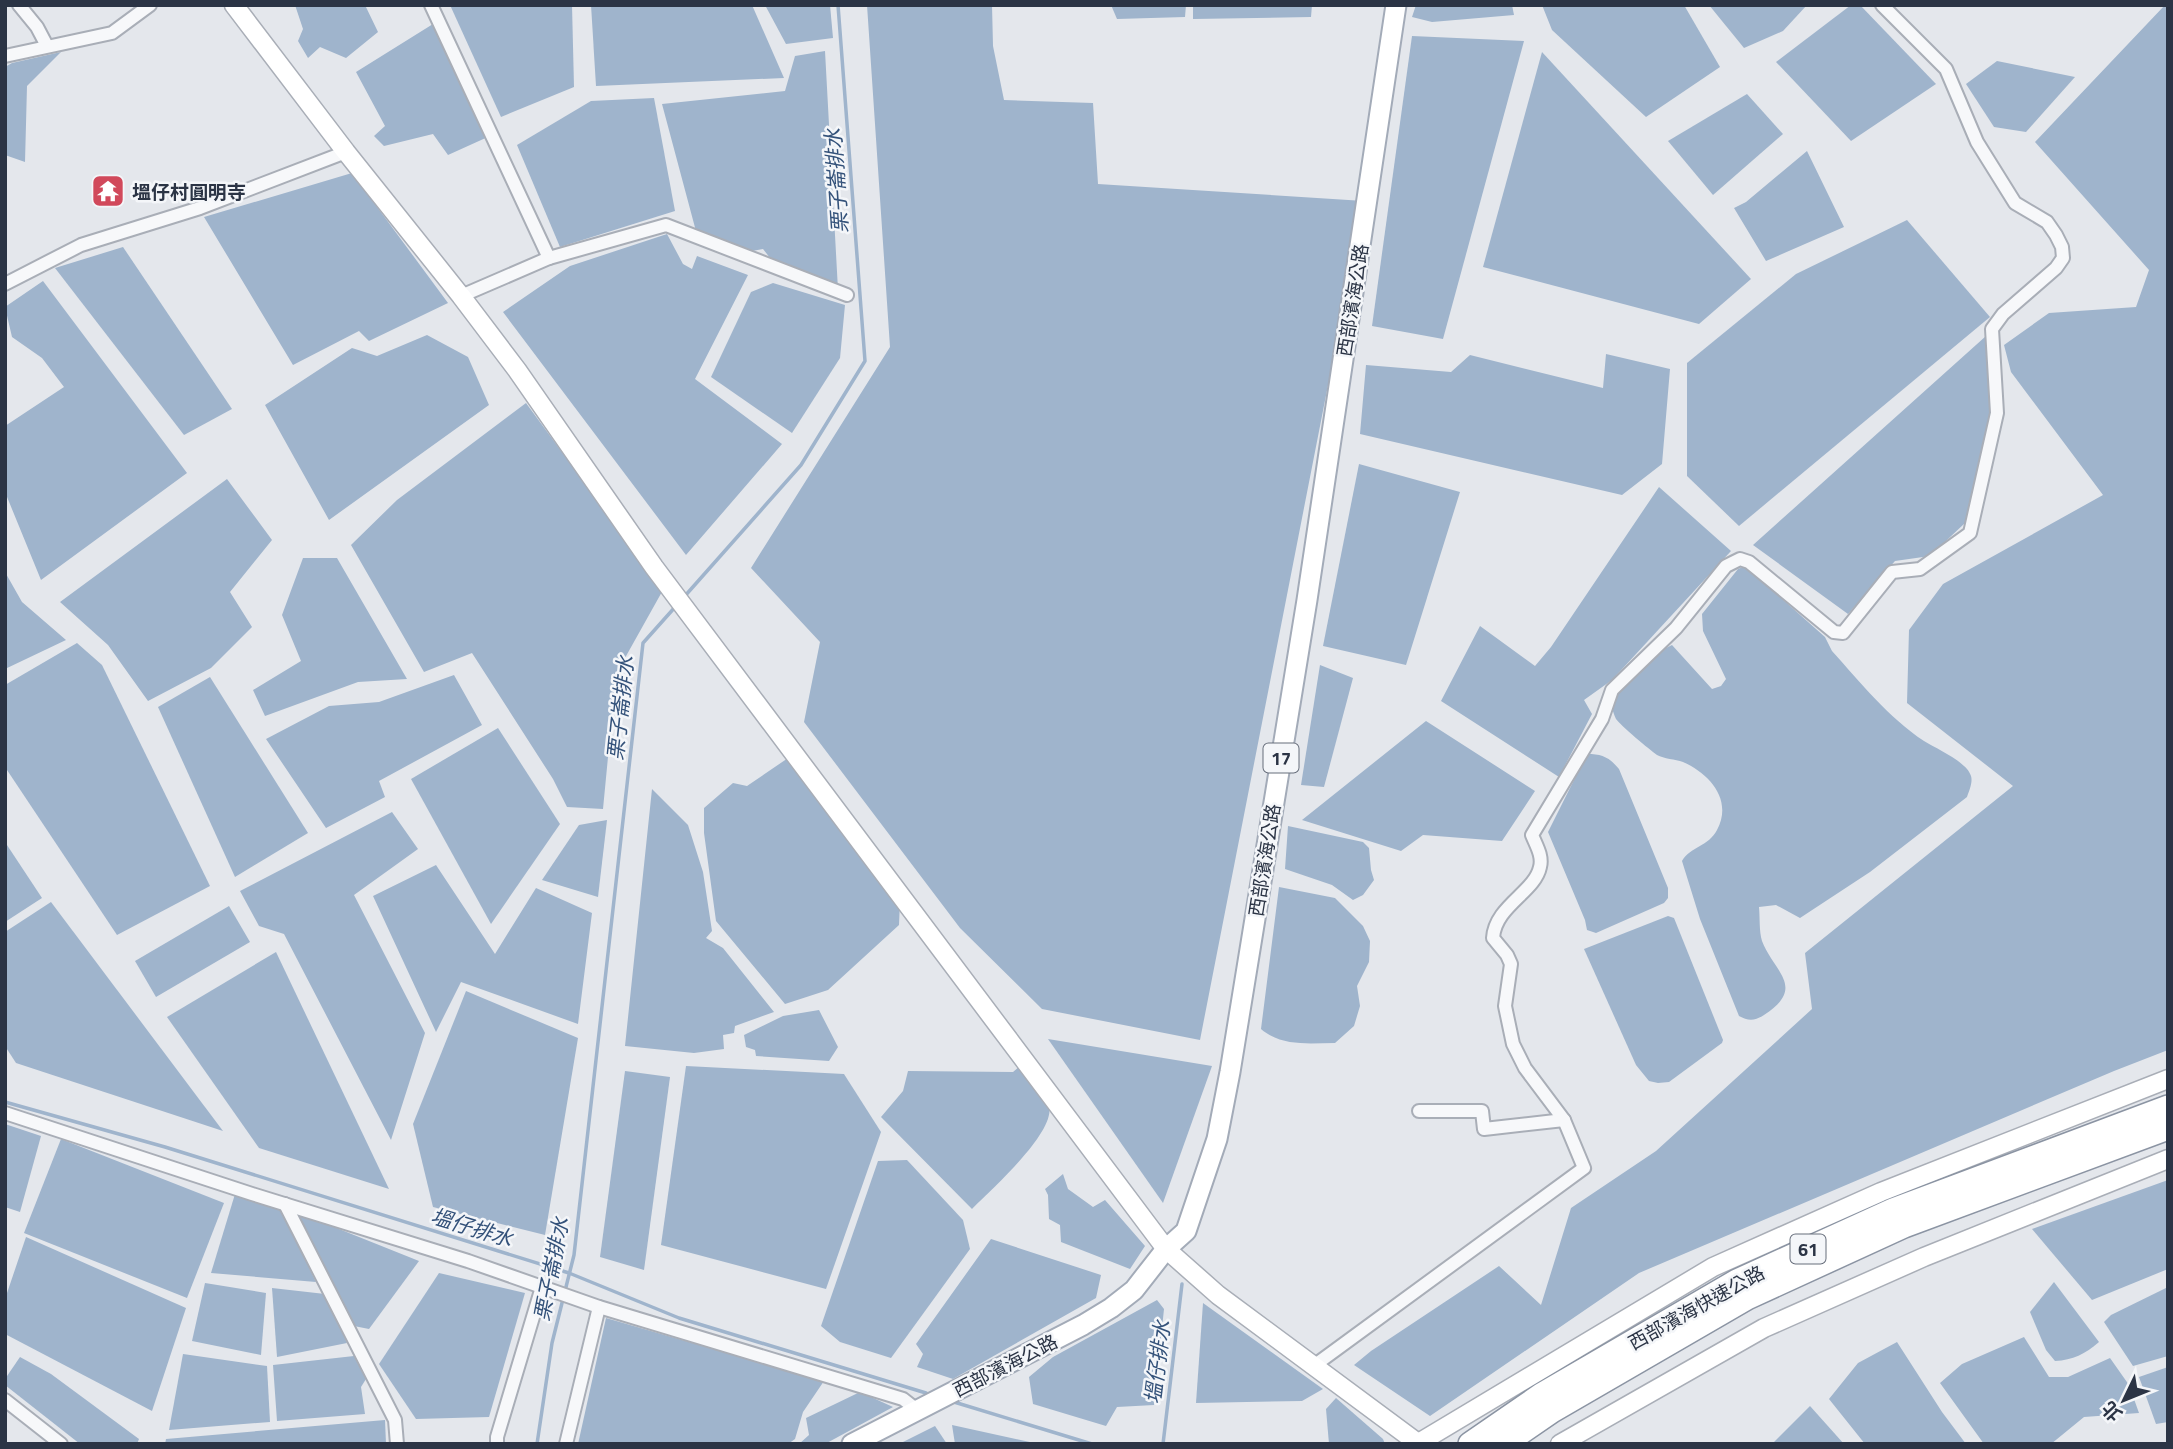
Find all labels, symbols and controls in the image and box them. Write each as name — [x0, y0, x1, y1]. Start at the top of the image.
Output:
water label: 栗子崙排水 — [816, 127, 856, 234]
temple icon: 塭仔村圓明寺 — [89, 172, 127, 210]
place label: 塭仔村圓明寺 — [132, 177, 246, 206]
street label: 西部濱海公路 — [1329, 241, 1375, 359]
water label: 栗子崙排水 — [599, 653, 642, 762]
road number: 17 — [1264, 744, 1298, 772]
street label: 西部濱海公路 — [1241, 801, 1287, 919]
water label: 塭仔排水 — [427, 1199, 518, 1255]
water label: 栗子崙排水 — [525, 1213, 577, 1324]
road number: 61 — [1790, 1234, 1826, 1264]
street label: 西部濱海快速公路 — [1622, 1257, 1770, 1357]
water label: 塭仔排水 — [1136, 1317, 1178, 1406]
street label: 西部濱海公路 — [948, 1326, 1062, 1404]
north arrow — [2089, 1365, 2159, 1435]
text: 北 — [2094, 1395, 2128, 1429]

